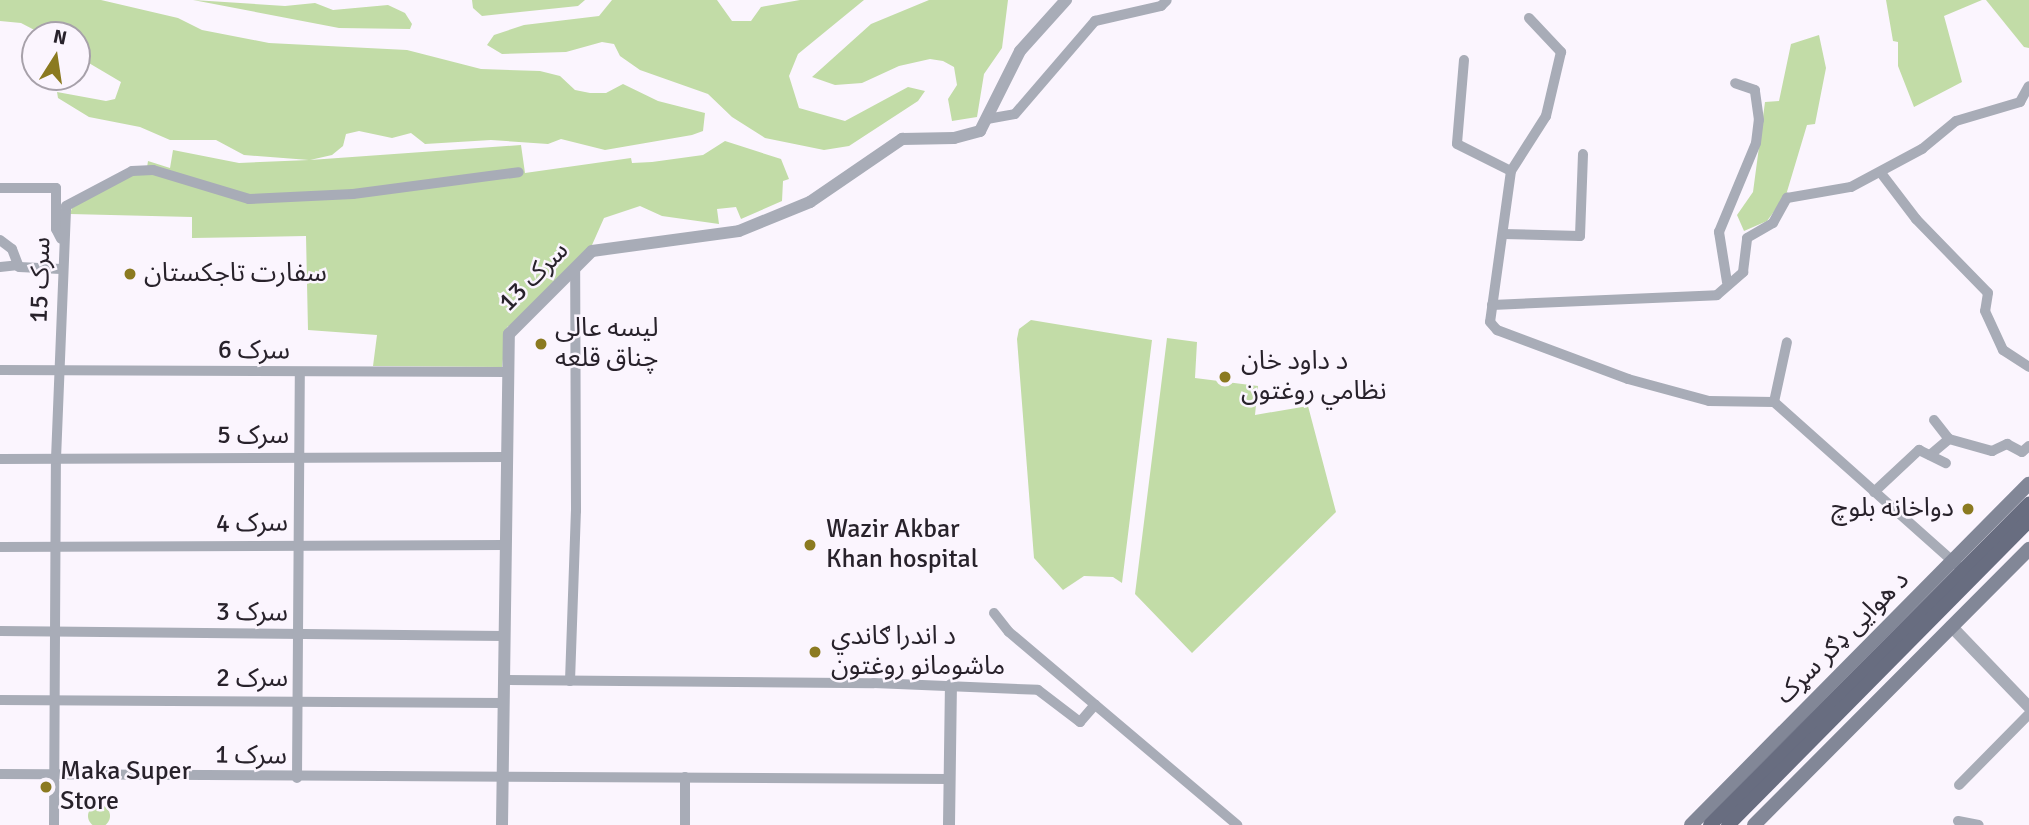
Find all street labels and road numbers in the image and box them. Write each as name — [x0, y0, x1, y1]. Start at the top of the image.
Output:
street label: سرک 13 — [492, 235, 576, 319]
street label: سرک 15 — [24, 236, 58, 324]
street label: سرک 6 — [218, 335, 290, 367]
street label: سرک 5 — [217, 420, 289, 452]
street label: سرک 4 — [216, 508, 288, 540]
street label: د هوایی ډګر سړک — [1770, 565, 1916, 711]
street label: سرک 3 — [216, 597, 288, 629]
street label: سرک 2 — [216, 663, 288, 695]
street label: سرک 1 — [215, 740, 287, 772]

